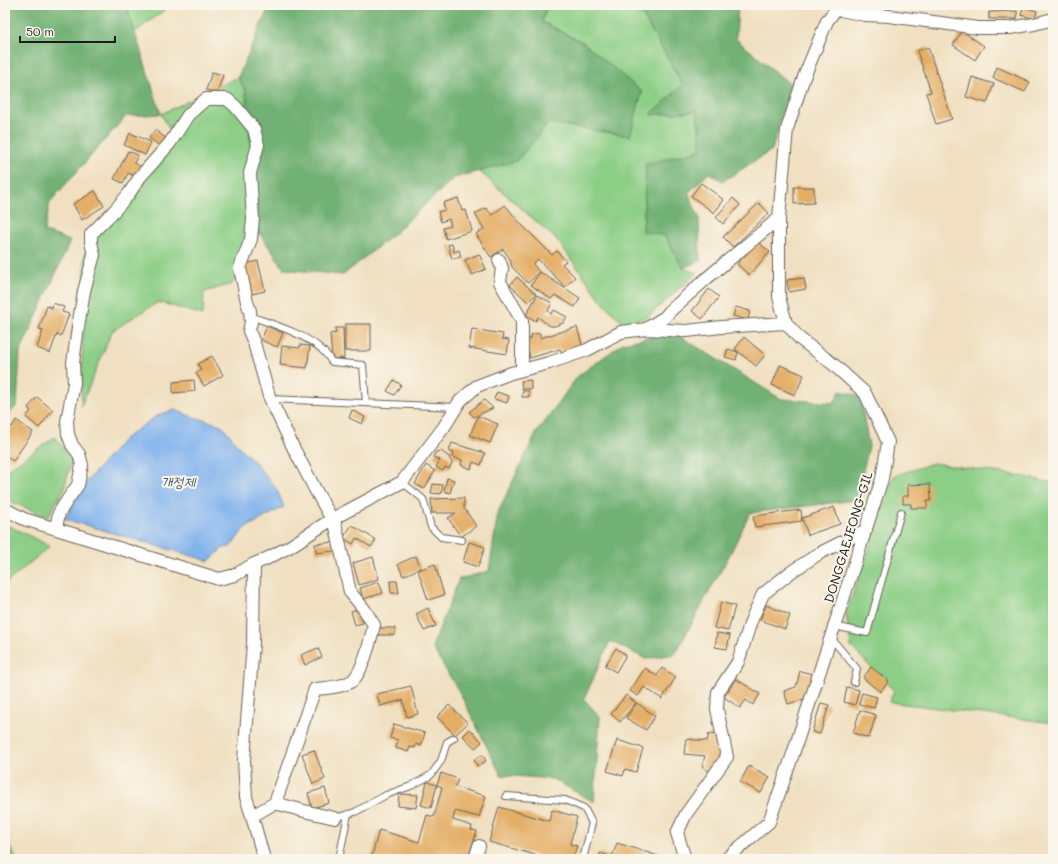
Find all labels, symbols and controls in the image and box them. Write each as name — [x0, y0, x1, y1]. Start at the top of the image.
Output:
scale bar — [20, 18, 115, 44]
text: 50 m — [26, 23, 54, 39]
street label: DONGGAEJEONG-GIL — [819, 469, 876, 605]
water label: 개정제 — [161, 472, 197, 491]

